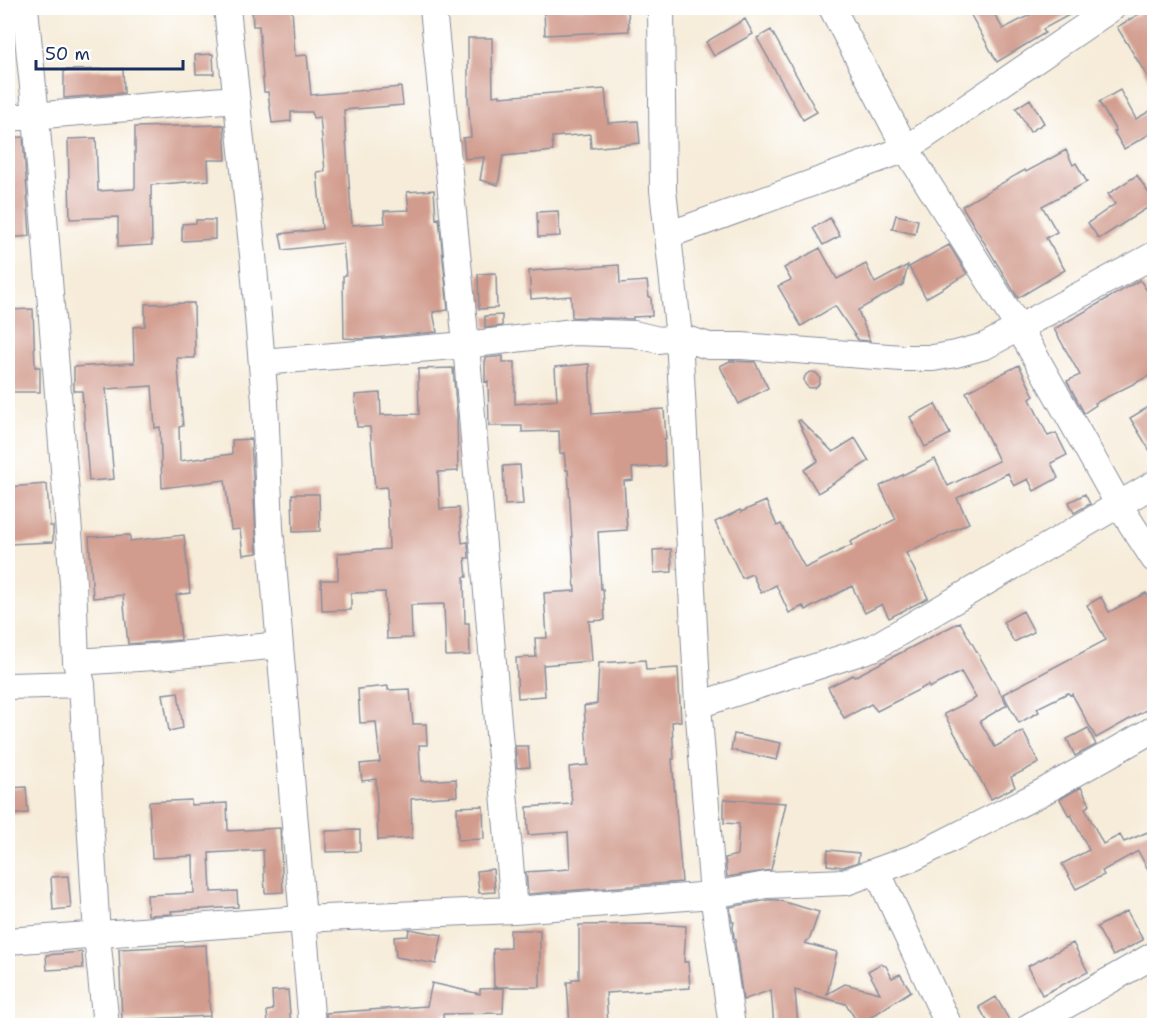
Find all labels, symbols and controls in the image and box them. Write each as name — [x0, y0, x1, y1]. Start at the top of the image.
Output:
scale bar — [36, 33, 183, 71]
text: 50 m — [45, 42, 90, 66]

